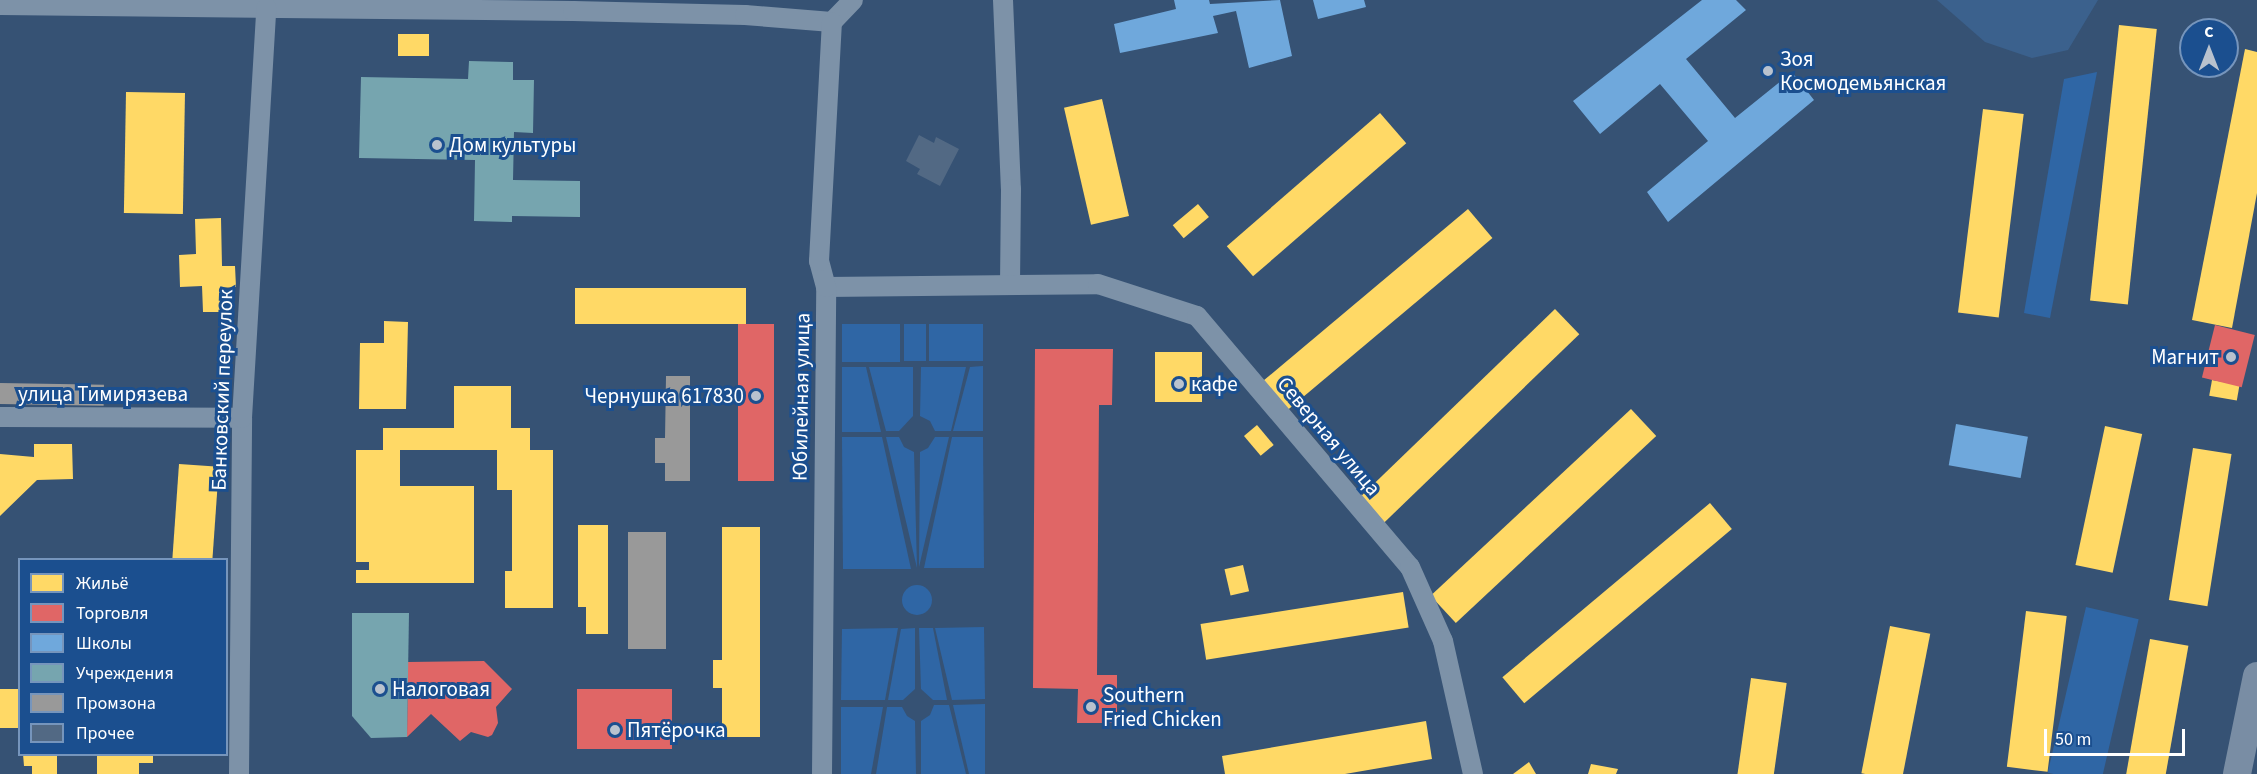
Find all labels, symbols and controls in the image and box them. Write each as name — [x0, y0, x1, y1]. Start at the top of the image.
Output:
north arrow — [2179, 18, 2239, 78]
text: С — [2204, 21, 2214, 43]
place label: Зоя Космодемьянская — [1780, 46, 1946, 96]
marker: Зоя Космодемьянская — [1761, 64, 1775, 78]
place label: Дом культуры — [449, 132, 576, 158]
marker: Дом культуры — [430, 138, 444, 152]
street label: Банковский переулок — [206, 289, 238, 491]
street label: Юбилейная улица — [787, 313, 815, 481]
place label: Магнит — [2151, 344, 2219, 370]
marker: Магнит — [2224, 350, 2238, 364]
place label: кафе — [1191, 371, 1238, 397]
street label: Северная улица — [1272, 371, 1386, 501]
marker: кафе — [1172, 377, 1186, 391]
street label: улица Тимирязева — [18, 381, 188, 407]
place label: Чернушка 617830 — [584, 383, 744, 409]
marker: Чернушка 617830 — [749, 389, 763, 403]
legend — [18, 558, 228, 756]
text: Жильё — [76, 571, 128, 596]
text: Торговля — [76, 601, 149, 626]
text: Школы — [76, 631, 132, 656]
text: Учреждения — [76, 661, 174, 686]
place label: Налоговая — [392, 676, 490, 702]
marker: Налоговая — [373, 682, 387, 696]
place label: Southern Fried Chicken — [1103, 682, 1222, 732]
text: Промзона — [76, 691, 156, 716]
marker: Southern Fried Chicken — [1084, 700, 1098, 714]
place label: Пятёрочка — [627, 717, 726, 743]
scale bar — [2047, 717, 2188, 755]
text: Прочее — [76, 721, 134, 746]
marker: Пятёрочка — [608, 723, 622, 737]
text: 50 m — [2055, 727, 2091, 752]

